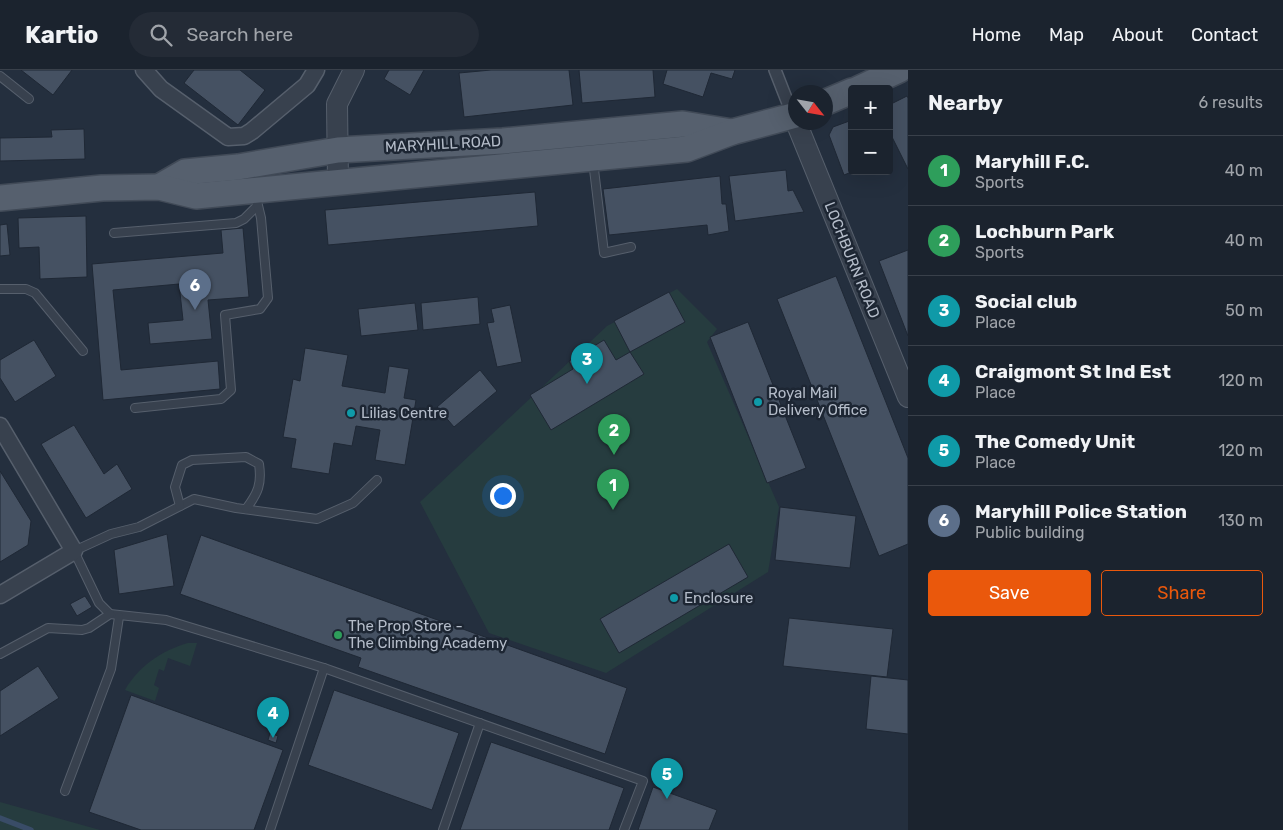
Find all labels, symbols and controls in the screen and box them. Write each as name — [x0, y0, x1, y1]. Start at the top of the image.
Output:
search box — [129, 12, 479, 57]
text: Kartio — [25, 21, 99, 49]
icon: search — [147, 21, 175, 49]
text: Search here — [187, 23, 293, 46]
text: Home — [972, 24, 1021, 46]
text: Map — [1049, 24, 1084, 46]
text: About — [1112, 24, 1163, 46]
text: Contact — [1191, 24, 1258, 46]
north arrow — [788, 85, 833, 130]
map controls — [848, 85, 893, 175]
button: + — [848, 85, 893, 130]
text: Nearby — [928, 90, 1003, 115]
text: 6 results — [1198, 93, 1263, 112]
button: − — [848, 130, 893, 175]
street label: MARYHILL ROAD — [384, 132, 502, 156]
text: Maryhill F.C. — [975, 150, 1090, 173]
text: 1 — [940, 161, 948, 180]
text: 40 m — [1225, 161, 1263, 180]
text: Sports — [975, 173, 1024, 192]
street label: LOCHBURN ROAD — [820, 199, 884, 321]
text: Lochburn Park — [975, 220, 1114, 243]
text: 2 — [939, 231, 949, 250]
text: 40 m — [1225, 231, 1263, 250]
text: Sports — [975, 243, 1024, 262]
pin: 6 — [179, 269, 211, 310]
text: Social club — [975, 290, 1077, 313]
text: 3 — [939, 301, 949, 320]
text: 50 m — [1225, 301, 1263, 320]
text: Place — [975, 313, 1016, 332]
pin: 3 — [571, 343, 603, 384]
text: Craigmont St Ind Est — [975, 360, 1171, 383]
text: 4 — [939, 371, 949, 390]
text: 120 m — [1218, 371, 1263, 390]
text: Place — [975, 383, 1016, 402]
place label: Royal Mail Delivery Office — [768, 384, 867, 419]
marker: Royal Mail Delivery Office — [752, 396, 764, 408]
place label: Lilias Centre — [361, 404, 447, 422]
marker: Lilias Centre — [345, 407, 357, 419]
pin: 2 — [598, 414, 630, 455]
text: The Comedy Unit — [975, 430, 1135, 453]
text: 5 — [939, 441, 949, 460]
text: 120 m — [1218, 441, 1263, 460]
text: Place — [975, 453, 1016, 472]
pin: 1 — [597, 469, 629, 510]
your location — [490, 483, 516, 509]
text: Maryhill Police Station — [975, 500, 1187, 523]
text: 6 — [939, 511, 949, 530]
text: 130 m — [1218, 511, 1263, 530]
text: Public building — [975, 523, 1085, 542]
button: Save — [928, 570, 1091, 616]
button: Share — [1101, 570, 1263, 616]
place label: Enclosure — [684, 589, 753, 607]
marker: Enclosure — [668, 592, 680, 604]
place label: The Prop Store - The Climbing Academy — [348, 617, 507, 652]
marker: The Prop Store - The Climbing Academy — [332, 629, 344, 641]
pin: 4 — [257, 697, 289, 738]
pin: 5 — [651, 758, 683, 799]

